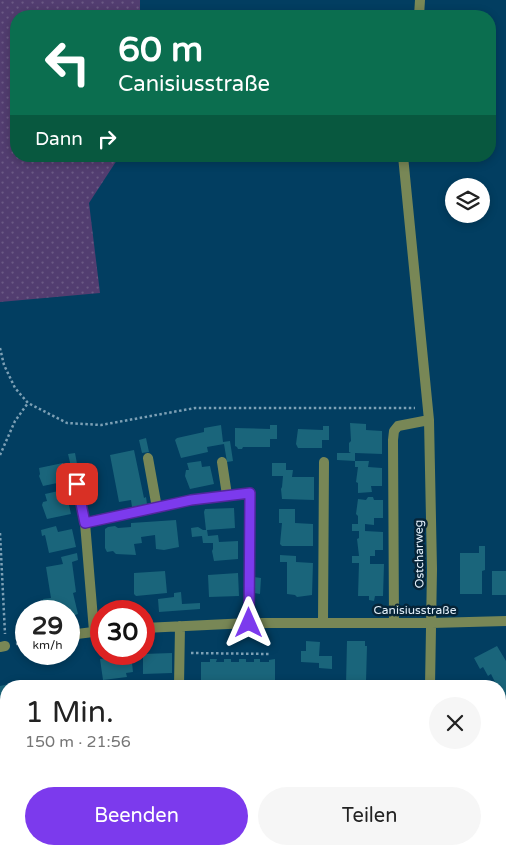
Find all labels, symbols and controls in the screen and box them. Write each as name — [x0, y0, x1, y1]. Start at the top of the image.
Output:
text: 60 m — [118, 29, 203, 71]
icon: left — [35, 30, 100, 95]
text: Canisiusstraße — [118, 71, 270, 97]
icon: right — [93, 125, 121, 153]
text: Dann — [35, 128, 83, 150]
map controls — [445, 178, 490, 223]
button: layers — [445, 178, 490, 223]
pin — [56, 463, 98, 505]
icon: arrive — [63, 470, 91, 498]
street label: Ostcharweg — [411, 520, 427, 588]
position arrow — [222, 596, 274, 648]
speed limit sign: 30 — [90, 600, 155, 665]
street label: Canisiusstraße — [374, 603, 457, 617]
text: 29 — [32, 611, 63, 641]
text: km/h — [32, 638, 63, 652]
text: 1 Min. — [25, 694, 114, 731]
button: close — [429, 697, 481, 749]
text: 150 m · 21:56 — [25, 732, 131, 752]
button: Beenden — [25, 787, 248, 845]
button: Teilen — [258, 787, 481, 845]

